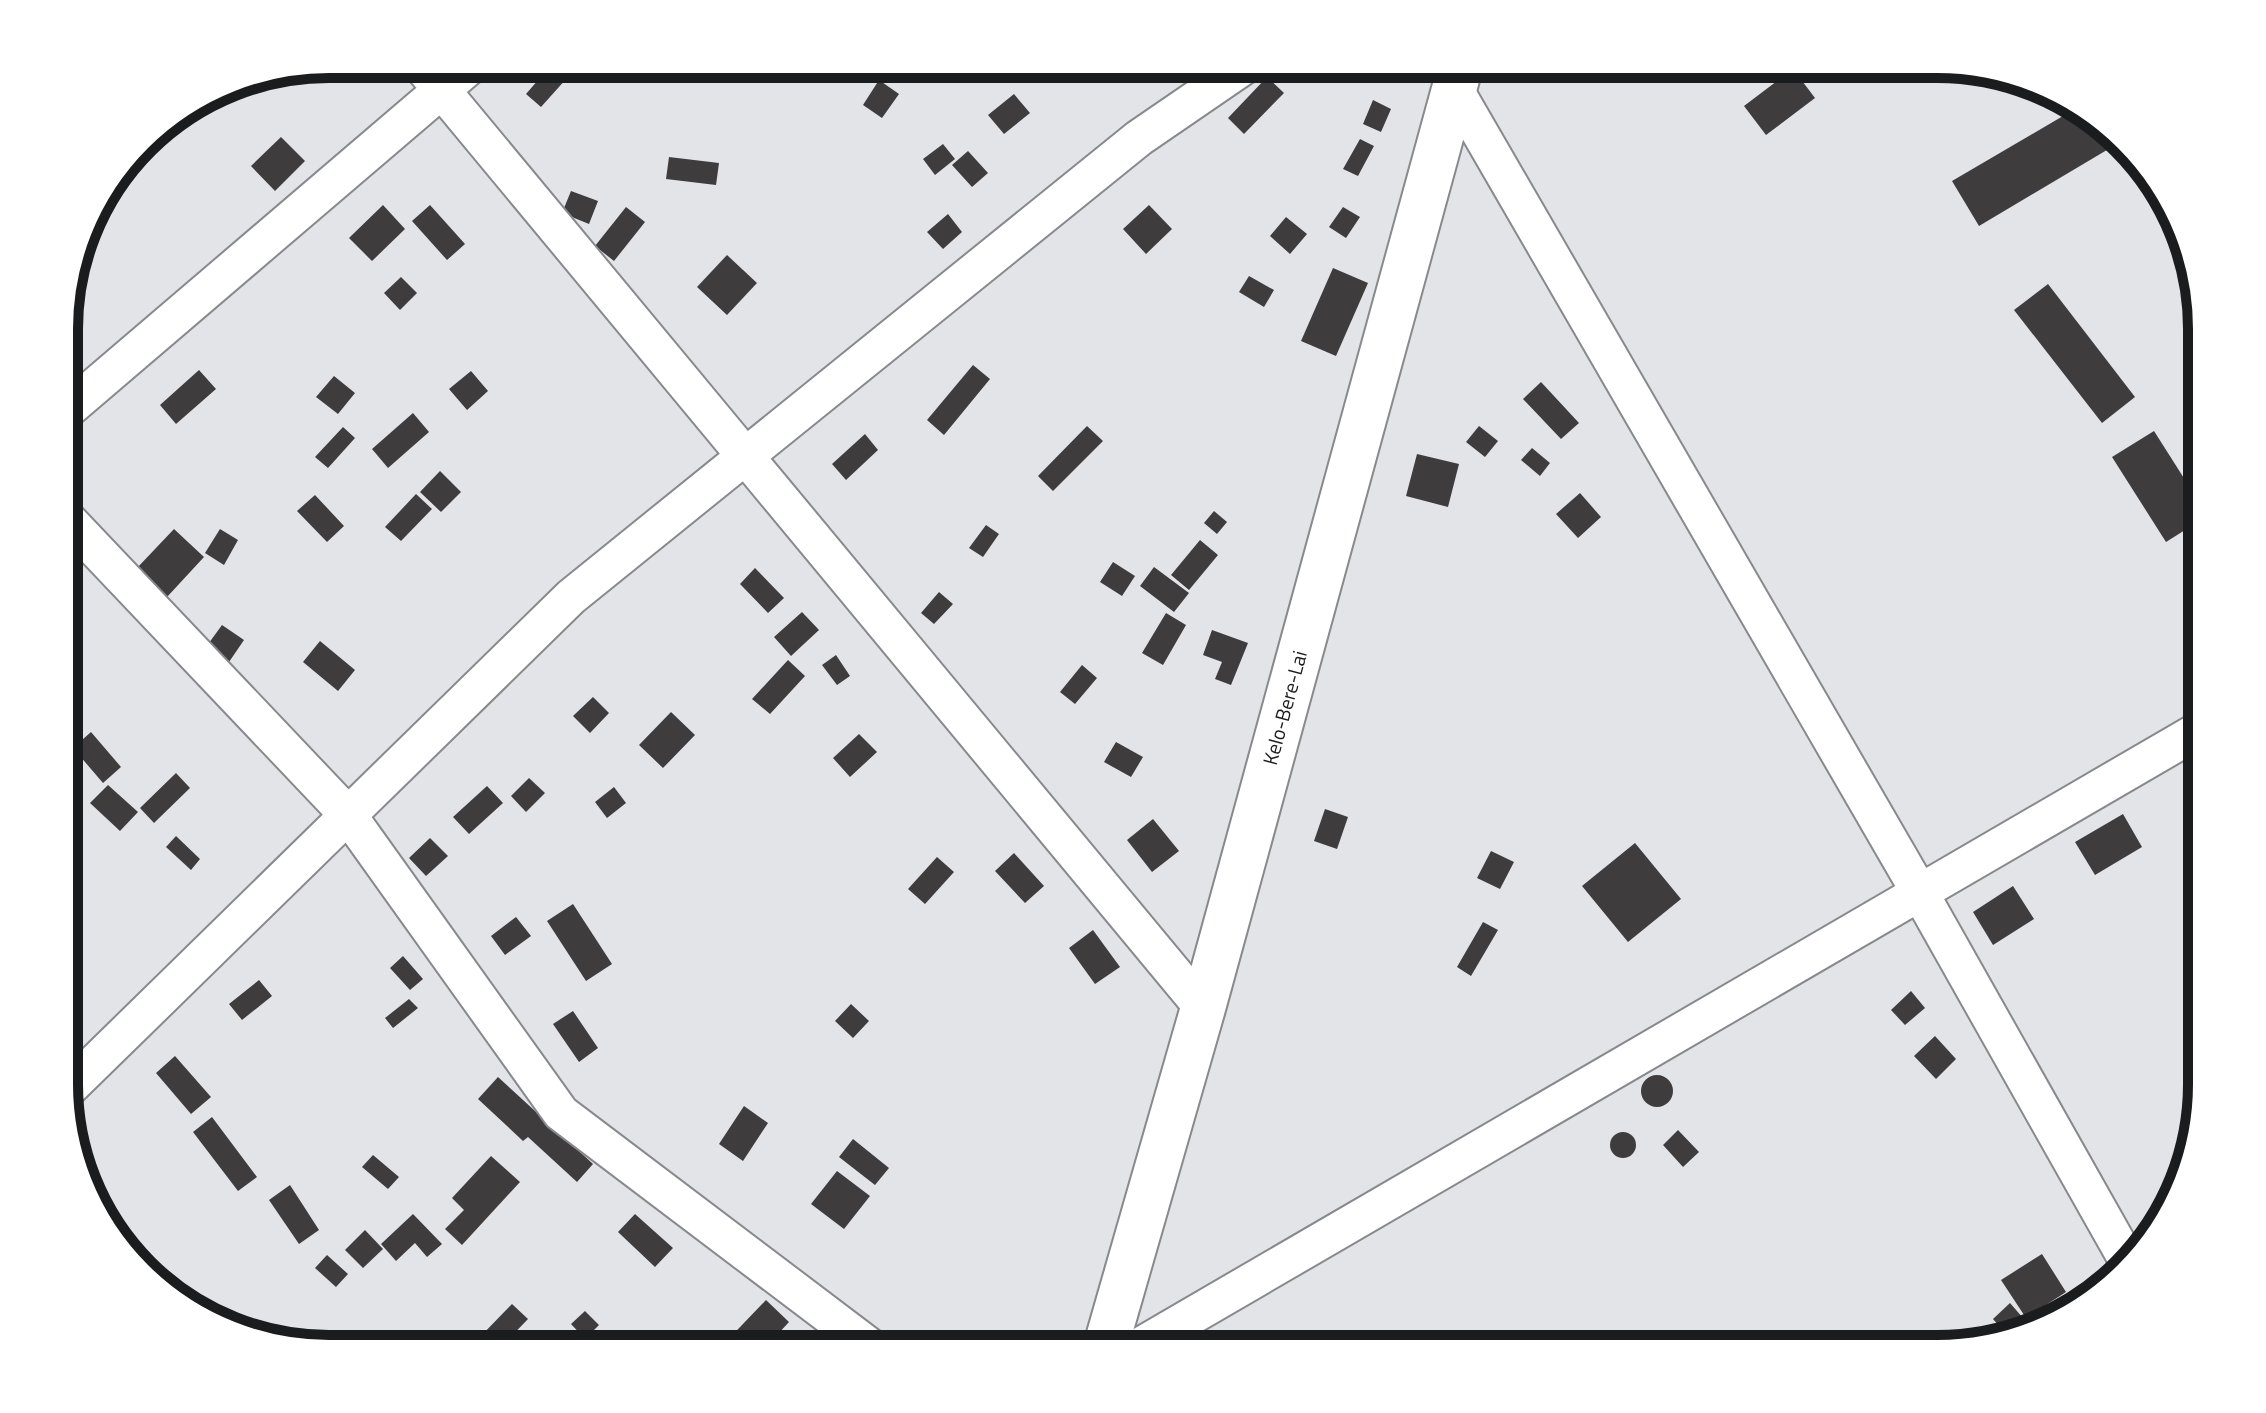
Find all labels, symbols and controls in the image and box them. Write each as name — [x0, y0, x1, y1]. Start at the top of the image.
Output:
street label: Kelo-Bere-Lai — [1254, 647, 1315, 768]

